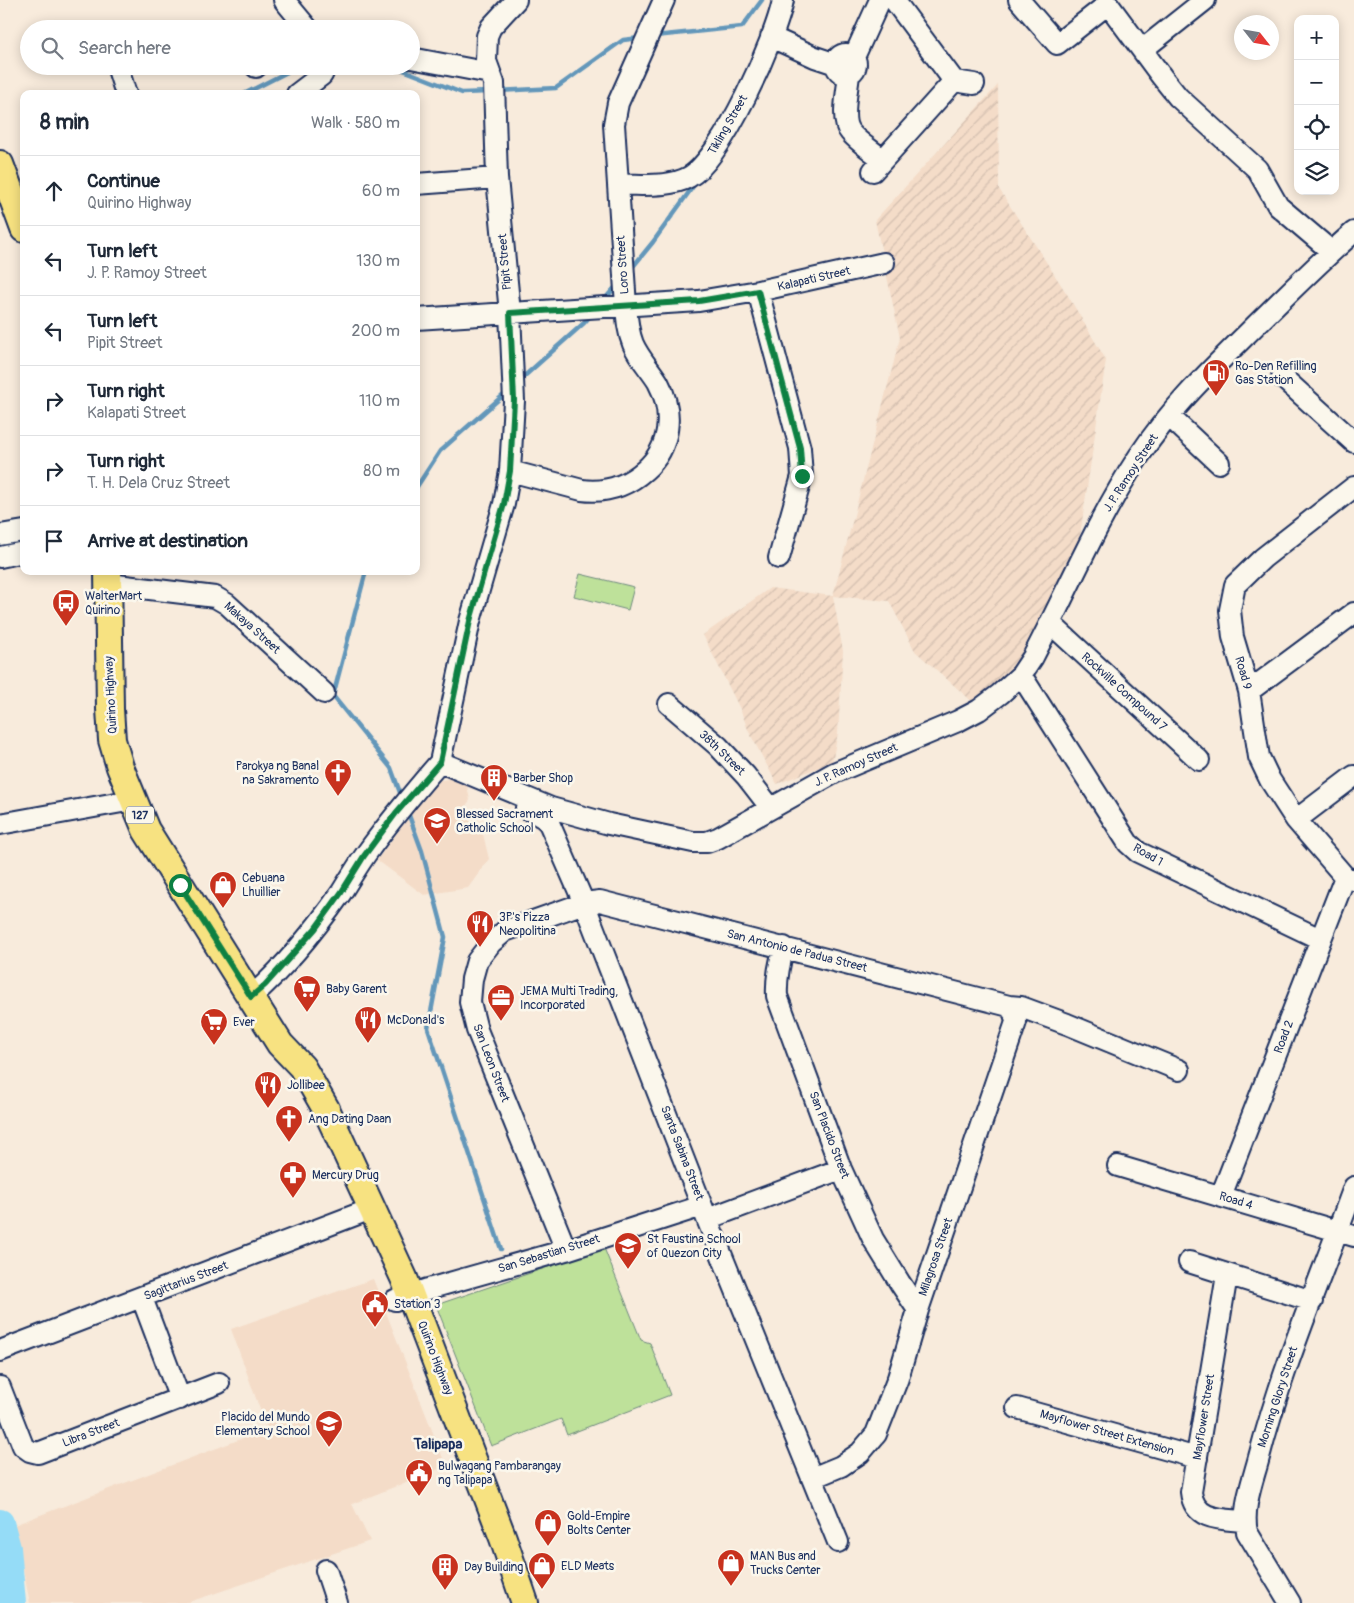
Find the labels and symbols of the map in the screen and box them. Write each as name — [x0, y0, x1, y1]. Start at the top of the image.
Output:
north arrow — [1234, 15, 1279, 60]
street label: Tikling Street — [705, 92, 751, 158]
street label: Pipit Street — [495, 233, 515, 291]
street label: Loro Street — [613, 235, 633, 295]
street label: Kalapati Street — [776, 263, 852, 295]
fuel station icon: Ro-Den Refilling Gas Station — [1201, 358, 1231, 397]
place label: Ro-Den Refilling Gas Station — [1235, 359, 1317, 388]
street label: J. P. Ramoy Street — [1100, 431, 1162, 515]
route end — [791, 465, 814, 488]
bus stop icon: WalterMart Quirino — [51, 588, 81, 627]
place label: WalterMart Quirino — [85, 589, 142, 618]
street label: Makaya Street — [221, 599, 283, 657]
street label: Rockville Compound 7 — [1078, 650, 1170, 735]
street label: Road 9 — [1231, 655, 1255, 691]
street label: Quirino Highway — [101, 656, 121, 734]
street label: 38th Street — [696, 727, 748, 779]
street label: J. P. Ramoy Street — [812, 740, 900, 790]
church icon: Parokya ng Banal na Sakramento — [323, 758, 353, 797]
place label: Parokya ng Banal na Sakramento — [236, 759, 320, 788]
building icon: Barber Shop — [479, 763, 509, 802]
place label: Barber Shop — [513, 771, 574, 786]
road number: 127 — [126, 806, 154, 824]
school or university icon: Blessed Sacrament Catholic School — [422, 806, 452, 845]
place label: Blessed Sacrament Catholic School — [456, 807, 553, 836]
street label: Road 1 — [1130, 840, 1166, 870]
shop icon: Cebuana Lhuillier — [208, 870, 238, 909]
place label: Cebuana Lhuillier — [242, 871, 285, 900]
route start — [169, 874, 192, 897]
restaurant icon: 3P's Pizza Neopolitina — [465, 909, 495, 948]
place label: 3P's Pizza Neopolitina — [499, 910, 556, 939]
street label: San Antonio de Padua Street — [725, 926, 869, 976]
supermarket icon: Baby Garent — [292, 974, 322, 1013]
place label: Baby Garent — [326, 982, 387, 997]
office icon: JEMA Multi Trading, Incorporated — [486, 983, 516, 1022]
place label: JEMA Multi Trading, Incorporated — [520, 984, 618, 1013]
restaurant icon: McDonald's — [353, 1005, 383, 1044]
supermarket icon: Ever — [199, 1007, 229, 1046]
place label: McDonald's — [387, 1013, 445, 1028]
place label: Ever — [233, 1015, 256, 1030]
street label: Road 2 — [1271, 1018, 1297, 1056]
street label: San Leon Street — [469, 1022, 513, 1104]
restaurant icon: Jollibee — [253, 1070, 283, 1109]
place label: Jollibee — [287, 1078, 325, 1093]
street label: San Placido Street — [805, 1089, 853, 1181]
church icon: Ang Dating Daan — [274, 1104, 304, 1143]
street label: Santa Sabina Street — [657, 1104, 707, 1202]
place label: Ang Dating Daan — [308, 1112, 392, 1127]
pharmacy icon: Mercury Drug — [278, 1160, 308, 1199]
place label: Mercury Drug — [312, 1168, 379, 1183]
street label: Road 4 — [1217, 1189, 1255, 1213]
street label: Milagrosa Street — [916, 1216, 956, 1298]
street label: San Sebastian Street — [496, 1231, 602, 1277]
school or university icon: St Faustina School of Quezon City — [613, 1231, 643, 1270]
place label: St Faustina School of Quezon City — [647, 1232, 741, 1261]
street label: Sagittarius Street — [142, 1258, 230, 1304]
public building icon: Station 3 — [360, 1289, 390, 1328]
place label: Station 3 — [394, 1297, 441, 1312]
street label: Quirino Highway — [414, 1319, 456, 1397]
street label: Morning Glory Street — [1255, 1344, 1301, 1449]
street label: Mayflower Street — [1190, 1373, 1218, 1461]
street label: Mayflower Street Extension — [1038, 1407, 1176, 1459]
school or university icon: Placido del Mundo Elementary School — [314, 1409, 344, 1448]
place label: Placido del Mundo Elementary School — [215, 1410, 311, 1439]
street label: Libra Street — [60, 1415, 122, 1451]
district label: Talipapa — [413, 1435, 462, 1454]
public building icon: Bulwagang Pambarangay ng Talipapa — [404, 1458, 434, 1497]
place label: Bulwagang Pambarangay ng Talipapa — [438, 1459, 561, 1488]
shop icon: Gold-Empire Bolts Center — [533, 1508, 563, 1547]
place label: Gold-Empire Bolts Center — [567, 1509, 631, 1538]
shop icon: MAN Bus and Trucks Center — [716, 1548, 746, 1587]
place label: MAN Bus and Trucks Center — [750, 1549, 821, 1578]
shop icon: ELD Meats — [527, 1551, 557, 1590]
building icon: Day Building — [430, 1552, 460, 1591]
place label: ELD Meats — [561, 1559, 615, 1574]
place label: Day Building — [464, 1560, 523, 1575]

